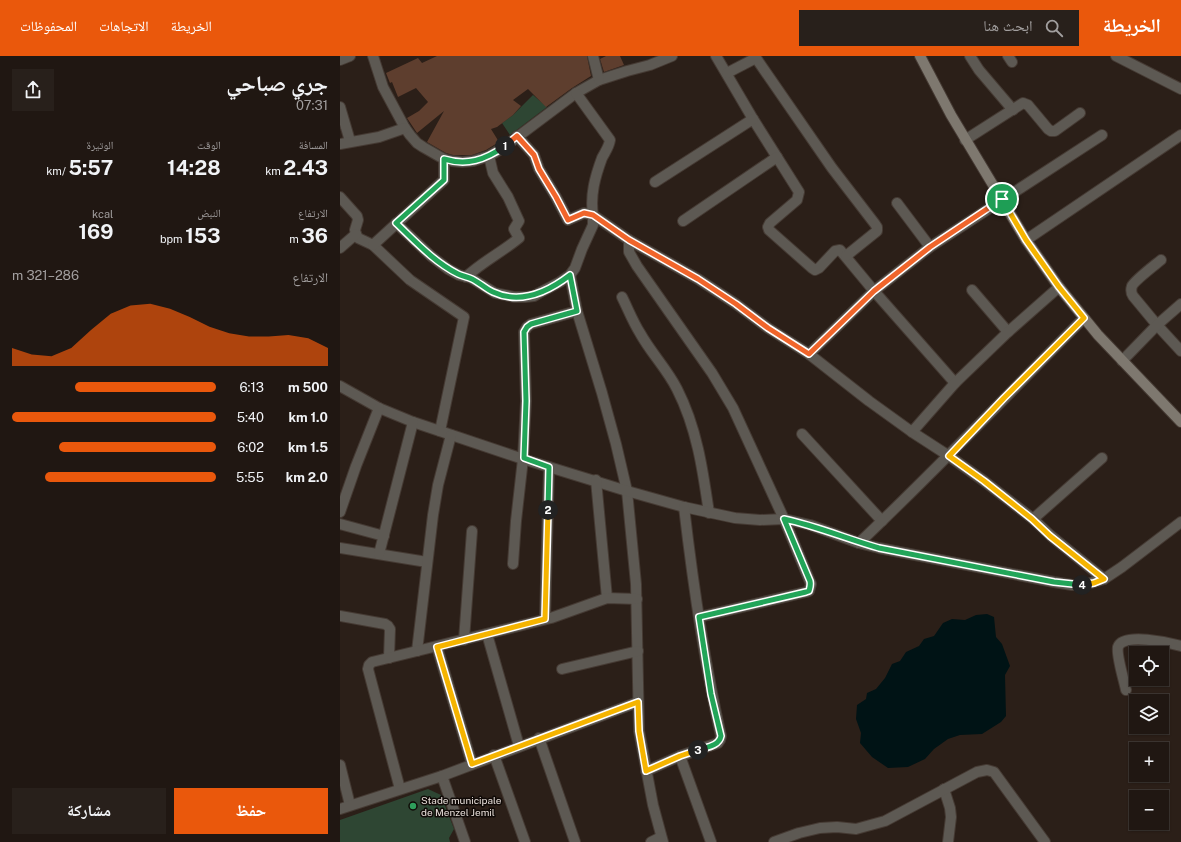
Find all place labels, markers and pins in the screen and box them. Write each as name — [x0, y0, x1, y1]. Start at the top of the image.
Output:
pin: 1 — [495, 136, 515, 156]
pin — [985, 182, 1019, 216]
pin: 2 — [538, 500, 558, 520]
pin: 4 — [1072, 575, 1092, 595]
pin: 3 — [688, 740, 708, 760]
place label: Stade municipale de Menzel Jemil — [421, 794, 502, 818]
marker: Stade municipale de Menzel Jemil — [408, 801, 418, 811]

